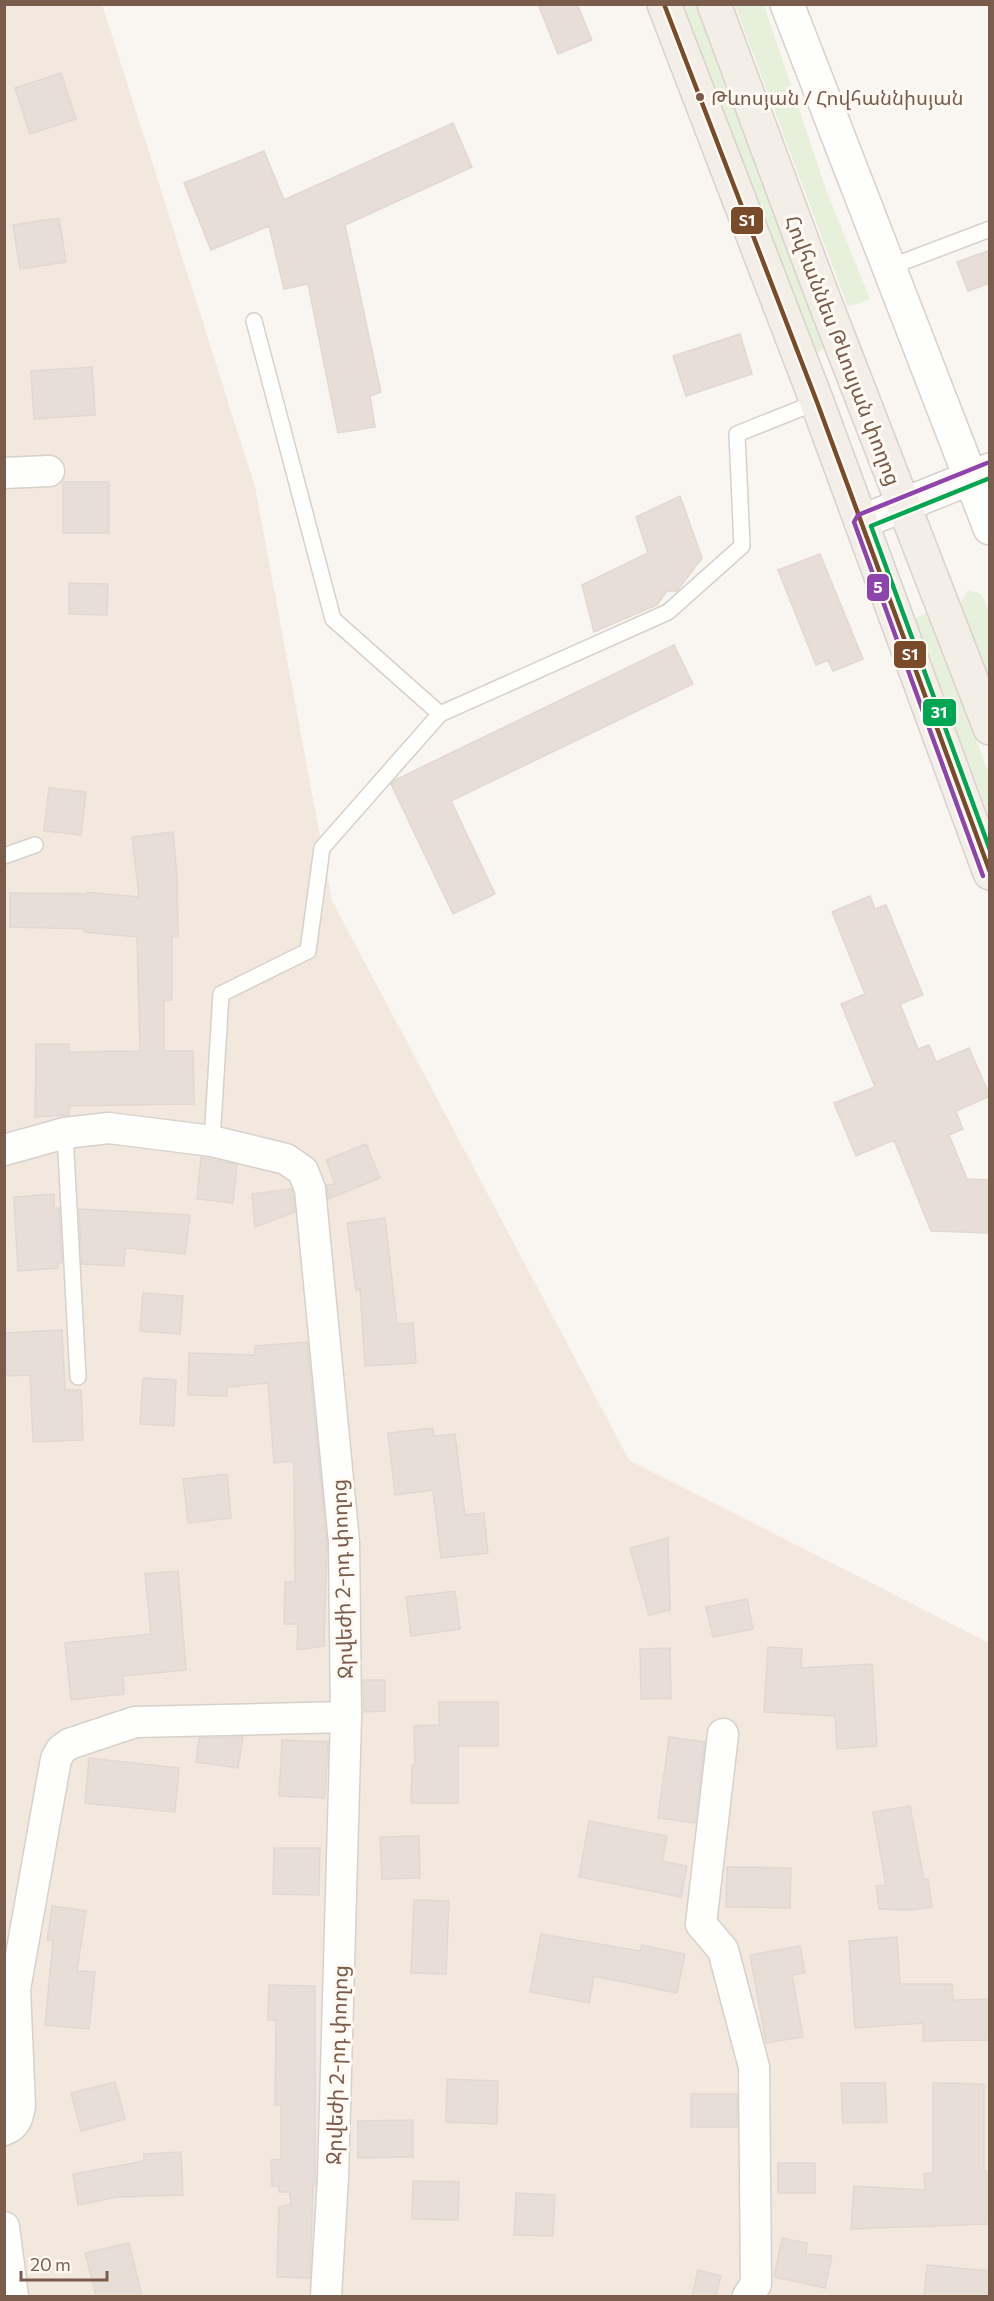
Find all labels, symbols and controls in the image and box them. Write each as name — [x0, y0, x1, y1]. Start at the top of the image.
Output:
place label: Թևոսյան / Հովհաննիսյան — [711, 85, 964, 110]
marker: Թևոսյան / Հովհաննիսյան — [694, 91, 706, 103]
line badge: Տ1 — [730, 206, 764, 235]
text: Տ1 — [739, 210, 755, 229]
street label: Հովհաննես Թևոսյան փողոց — [780, 211, 907, 489]
line badge: 5 — [866, 573, 890, 602]
text: 5 — [873, 577, 883, 596]
line badge: Տ1 — [893, 640, 927, 669]
text: Տ1 — [902, 644, 918, 663]
line badge: 31 — [922, 698, 957, 727]
text: 31 — [931, 702, 947, 721]
street label: Ջրվեժի 2-րդ փողոց — [325, 1478, 358, 1680]
street label: Ջրվեժի 2-րդ փողոց — [320, 1964, 353, 2166]
scale bar — [21, 2244, 106, 2282]
text: 20 m — [30, 2253, 71, 2275]

